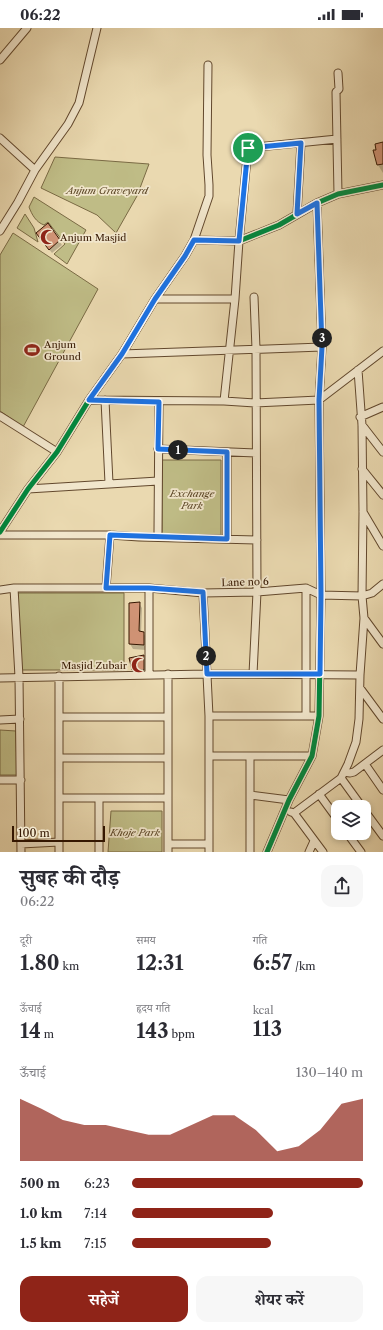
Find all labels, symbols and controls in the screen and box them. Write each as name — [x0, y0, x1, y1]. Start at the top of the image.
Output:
text: 06:22 — [20, 5, 61, 24]
pin — [231, 131, 265, 165]
icon: arrive — [237, 137, 259, 159]
park label: Anjum Graveyard — [64, 184, 149, 197]
mosque icon: Anjum Masjid — [39, 228, 57, 246]
place label: Anjum Masjid — [59, 231, 126, 244]
pin: 3 — [312, 328, 332, 348]
text: 3 — [319, 331, 325, 345]
place label: Anjum Ground — [43, 338, 81, 363]
sports icon: Anjum Ground — [23, 341, 41, 359]
pin: 1 — [168, 440, 188, 460]
text: 1 — [176, 443, 180, 457]
park label: Exchange Park — [169, 487, 215, 512]
street label: Lane no 6 — [221, 575, 269, 589]
pin: 2 — [196, 646, 216, 666]
text: 2 — [203, 649, 209, 663]
mosque icon: Masjid Zubair — [130, 656, 148, 674]
place label: Masjid Zubair — [61, 659, 128, 672]
map controls — [331, 800, 371, 840]
button: layers — [331, 800, 371, 840]
scale bar — [12, 824, 105, 843]
text: 100 m — [18, 826, 50, 840]
park label: Khoje Park — [109, 826, 161, 839]
text: सुबह की दौड़ — [20, 864, 119, 891]
button: share — [321, 865, 363, 907]
text: 06:22 — [20, 893, 54, 909]
text: दूरी — [20, 933, 32, 947]
text: समय — [136, 933, 156, 947]
text: गति — [253, 933, 267, 947]
text: 1.80 — [20, 951, 60, 975]
text: 12:31 — [136, 951, 183, 975]
text: 6:57 — [253, 951, 292, 975]
text: km — [60, 959, 79, 973]
text: /km — [292, 959, 316, 973]
text: ऊँचाई — [20, 1001, 42, 1015]
text: हृदय गति — [136, 1001, 170, 1015]
text: kcal — [253, 1003, 273, 1017]
text: 113 — [253, 1017, 282, 1041]
text: 14 — [20, 1019, 41, 1043]
text: 143 — [136, 1019, 168, 1043]
text: m — [41, 1027, 54, 1041]
text: bpm — [168, 1027, 195, 1041]
text: ऊँचाई — [20, 1064, 46, 1080]
text: 130–140 m — [296, 1064, 363, 1080]
text: 500 m — [20, 1175, 60, 1191]
text: 6:23 — [84, 1175, 110, 1191]
text: 1.0 km — [20, 1205, 62, 1221]
text: 7:14 — [84, 1205, 107, 1221]
text: 1.5 km — [20, 1235, 61, 1251]
text: 7:15 — [84, 1235, 107, 1251]
button: सहेजें — [20, 1276, 188, 1322]
button: शेयर करें — [196, 1276, 363, 1322]

